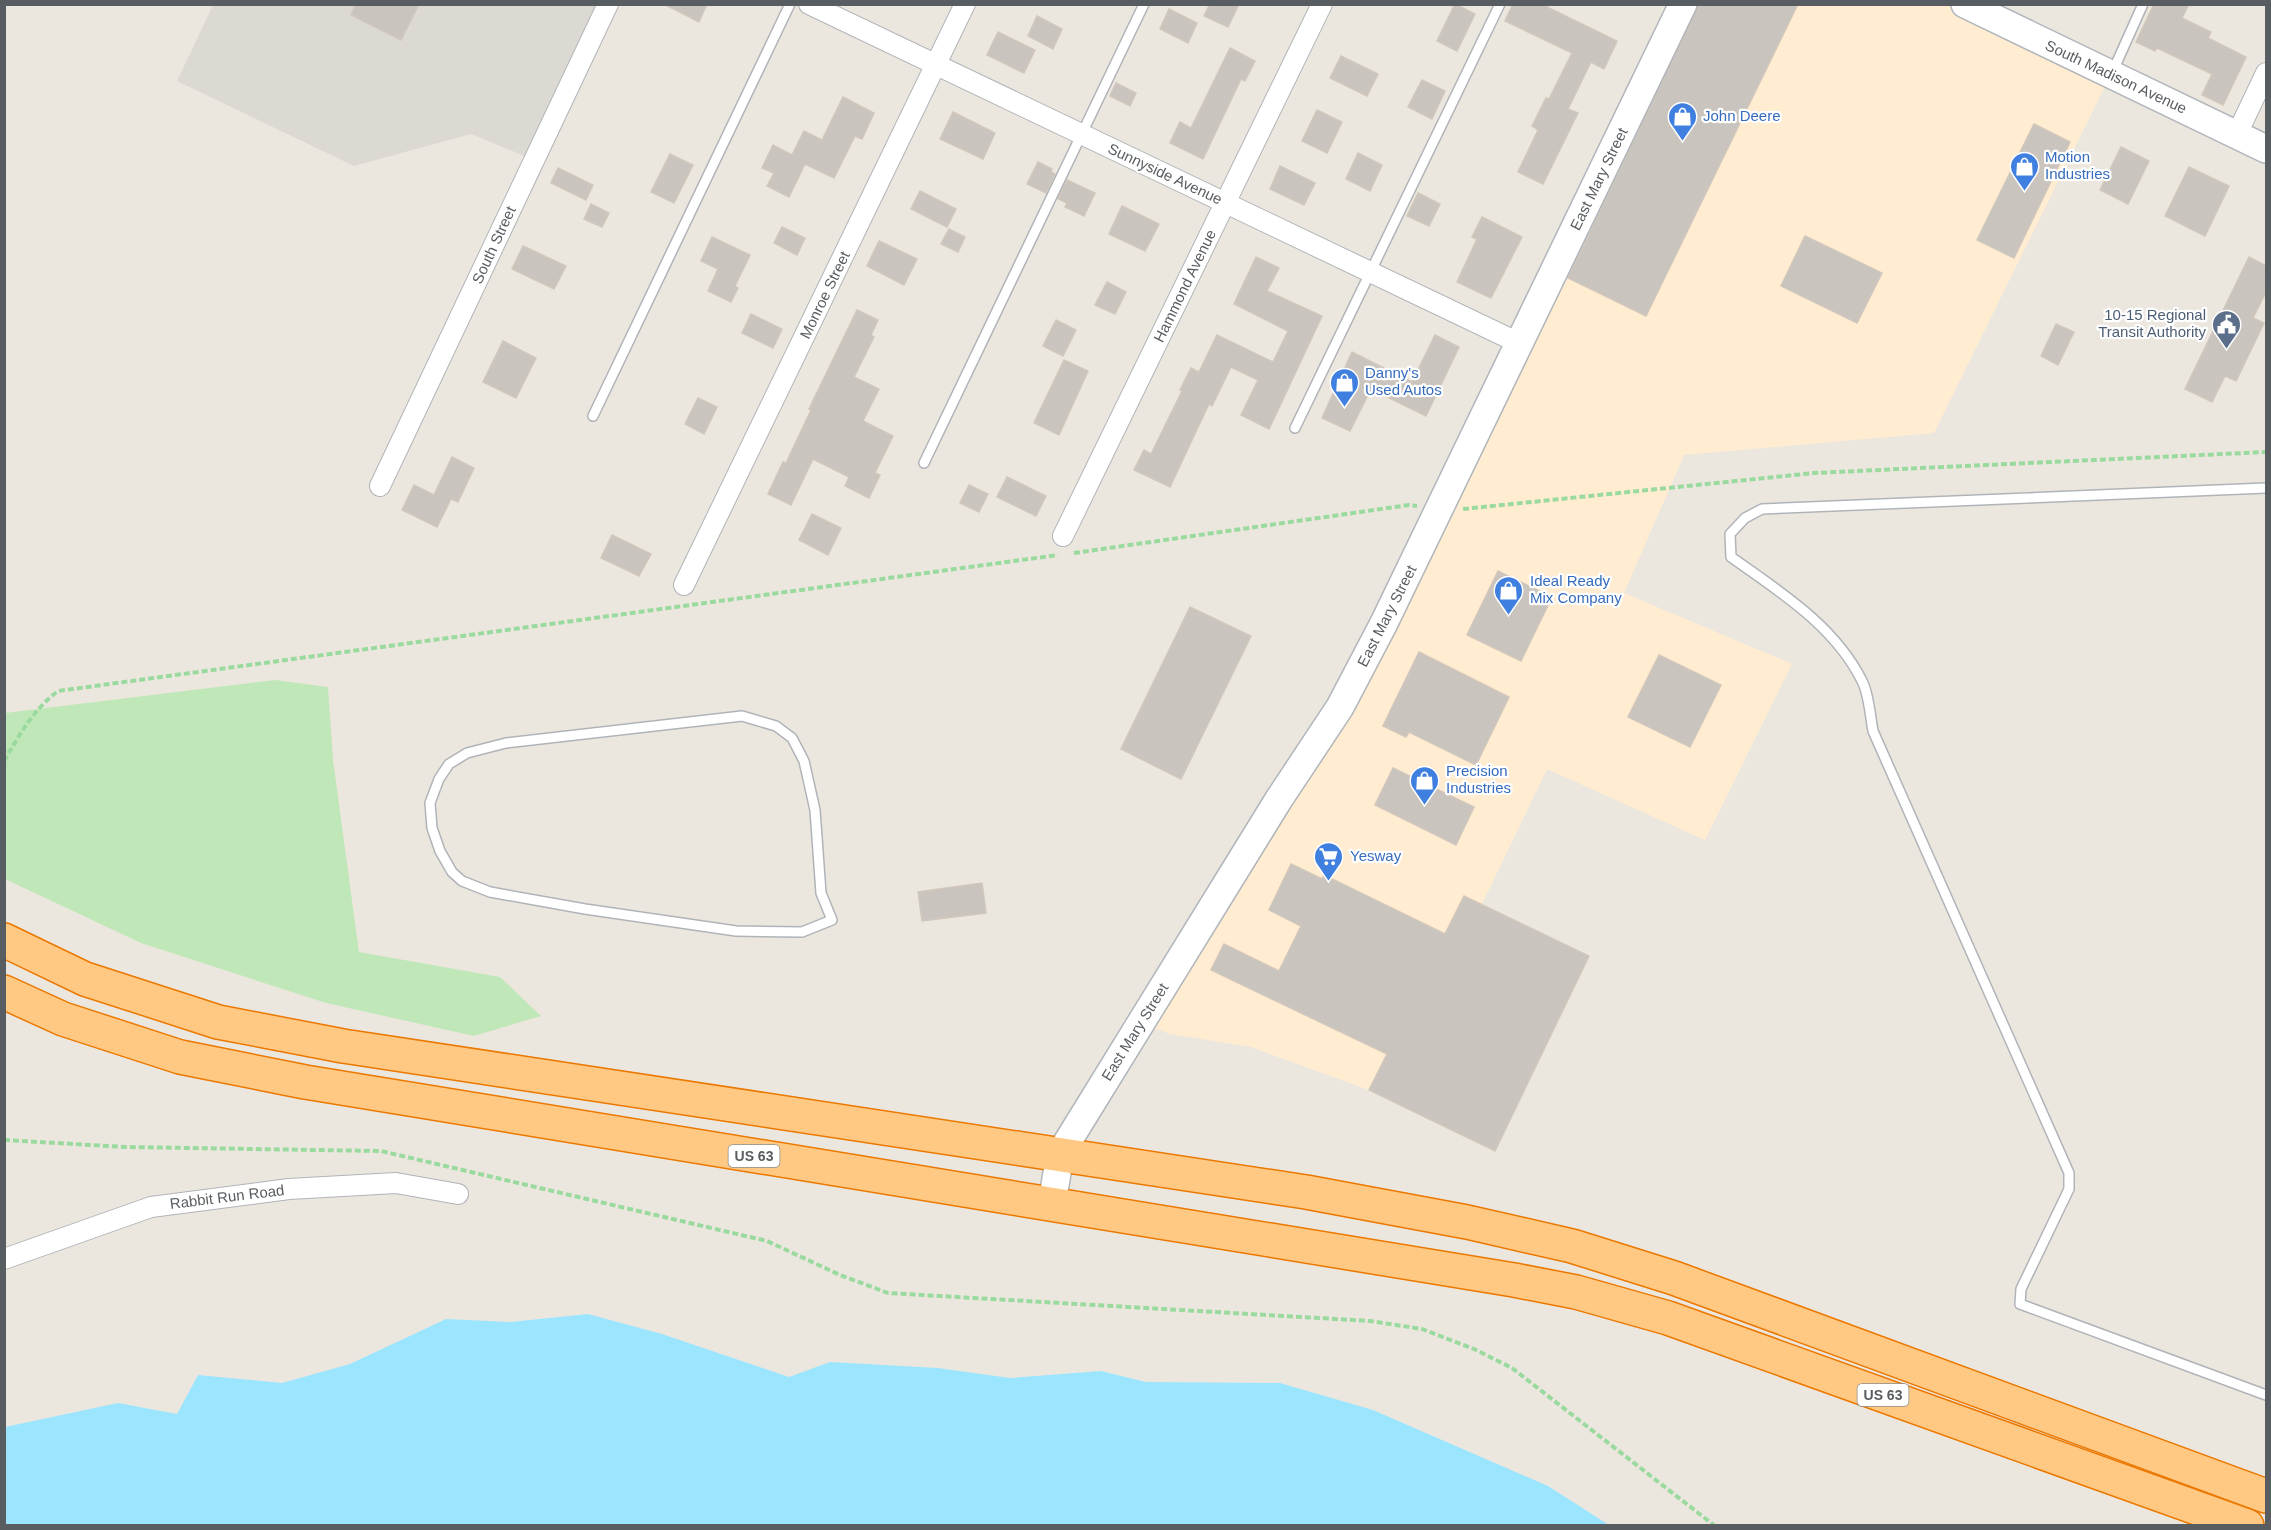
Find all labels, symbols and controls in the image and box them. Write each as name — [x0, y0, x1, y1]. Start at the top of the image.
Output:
street label: South Madison Avenue — [2043, 36, 2190, 117]
shop icon: John Deere — [1666, 100, 1698, 142]
place label: John Deere — [1703, 107, 1781, 124]
street label: East Mary Street — [1566, 124, 1631, 233]
street label: Sunnyside Avenue — [1105, 140, 1225, 207]
place label: Motion Industries — [2045, 148, 2110, 182]
shop icon: Motion Industries — [2008, 150, 2040, 192]
street label: South Street — [468, 203, 519, 286]
street label: Hammond Avenue — [1150, 227, 1219, 345]
street label: Monroe Street — [796, 248, 853, 341]
place label: 10-15 Regional Transit Authority — [2098, 306, 2206, 340]
public building icon: 10-15 Regional Transit Authority — [2211, 308, 2243, 350]
place label: Danny's Used Autos — [1365, 364, 1442, 398]
shop icon: Danny's Used Autos — [1328, 366, 1360, 408]
street label: East Mary Street — [1354, 561, 1420, 669]
place label: Ideal Ready Mix Company — [1530, 572, 1622, 606]
shop icon: Ideal Ready Mix Company — [1493, 574, 1525, 616]
place label: Precision Industries — [1446, 762, 1511, 796]
shop icon: Precision Industries — [1409, 764, 1441, 806]
supermarket icon: Yesway — [1313, 840, 1345, 882]
place label: Yesway — [1350, 847, 1402, 864]
street label: East Mary Street — [1098, 979, 1172, 1084]
road number: US 63 — [728, 1145, 780, 1167]
street label: Rabbit Run Road — [169, 1181, 285, 1212]
road number: US 63 — [1858, 1384, 1908, 1406]

